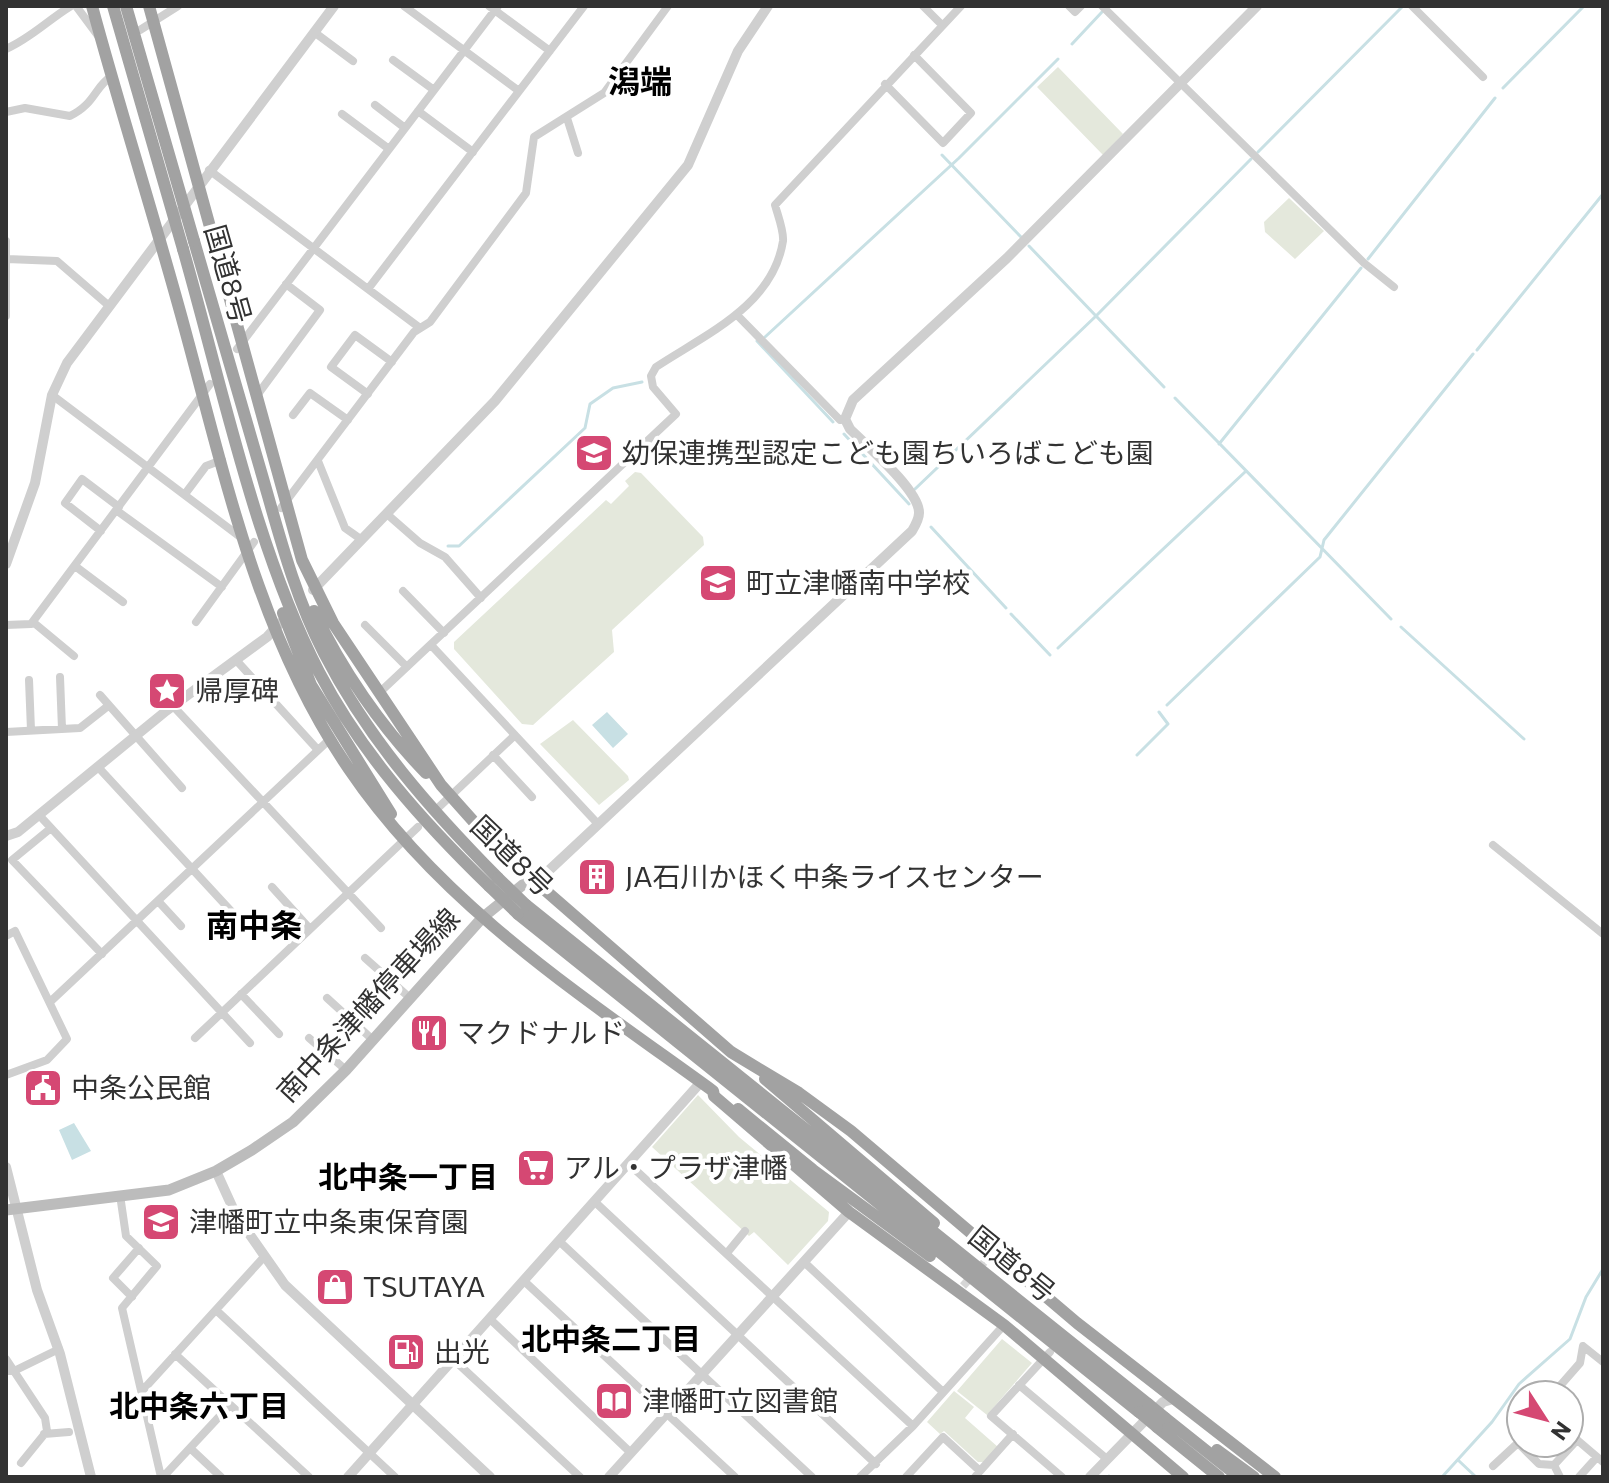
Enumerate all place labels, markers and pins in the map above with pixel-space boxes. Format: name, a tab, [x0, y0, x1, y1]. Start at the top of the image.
school or university icon: 幼保連携型認定こども園ちいろばこども園	[573, 432, 615, 474]
place label: 幼保連携型認定こども園ちいろばこども園	[622, 435, 1154, 469]
school or university icon: 町立津幡南中学校	[697, 562, 739, 604]
place label: 町立津幡南中学校	[746, 565, 970, 599]
place icon: 帰厚碑	[146, 670, 188, 712]
place label: 帰厚碑	[195, 673, 279, 707]
building icon: JA石川かほく中条ライスセンター	[576, 856, 618, 898]
place label: JA石川かほく中条ライスセンター	[625, 859, 1044, 893]
restaurant icon: マクドナルド	[408, 1012, 450, 1054]
place label: マクドナルド	[457, 1015, 625, 1049]
public building icon: 中条公民館	[22, 1067, 64, 1109]
place label: 中条公民館	[71, 1070, 211, 1104]
supermarket icon: アル・プラザ津幡	[515, 1147, 557, 1189]
place label: アル・プラザ津幡	[564, 1150, 788, 1184]
school or university icon: 津幡町立中条東保育園	[140, 1201, 182, 1243]
place label: 津幡町立中条東保育園	[189, 1204, 469, 1238]
shop icon: TSUTAYA	[314, 1266, 356, 1308]
place label: TSUTAYA	[363, 1269, 485, 1303]
fuel station icon: 出光	[385, 1331, 427, 1373]
place label: 出光	[434, 1334, 490, 1368]
library icon: 津幡町立図書館	[593, 1380, 635, 1422]
place label: 津幡町立図書館	[642, 1383, 838, 1417]

